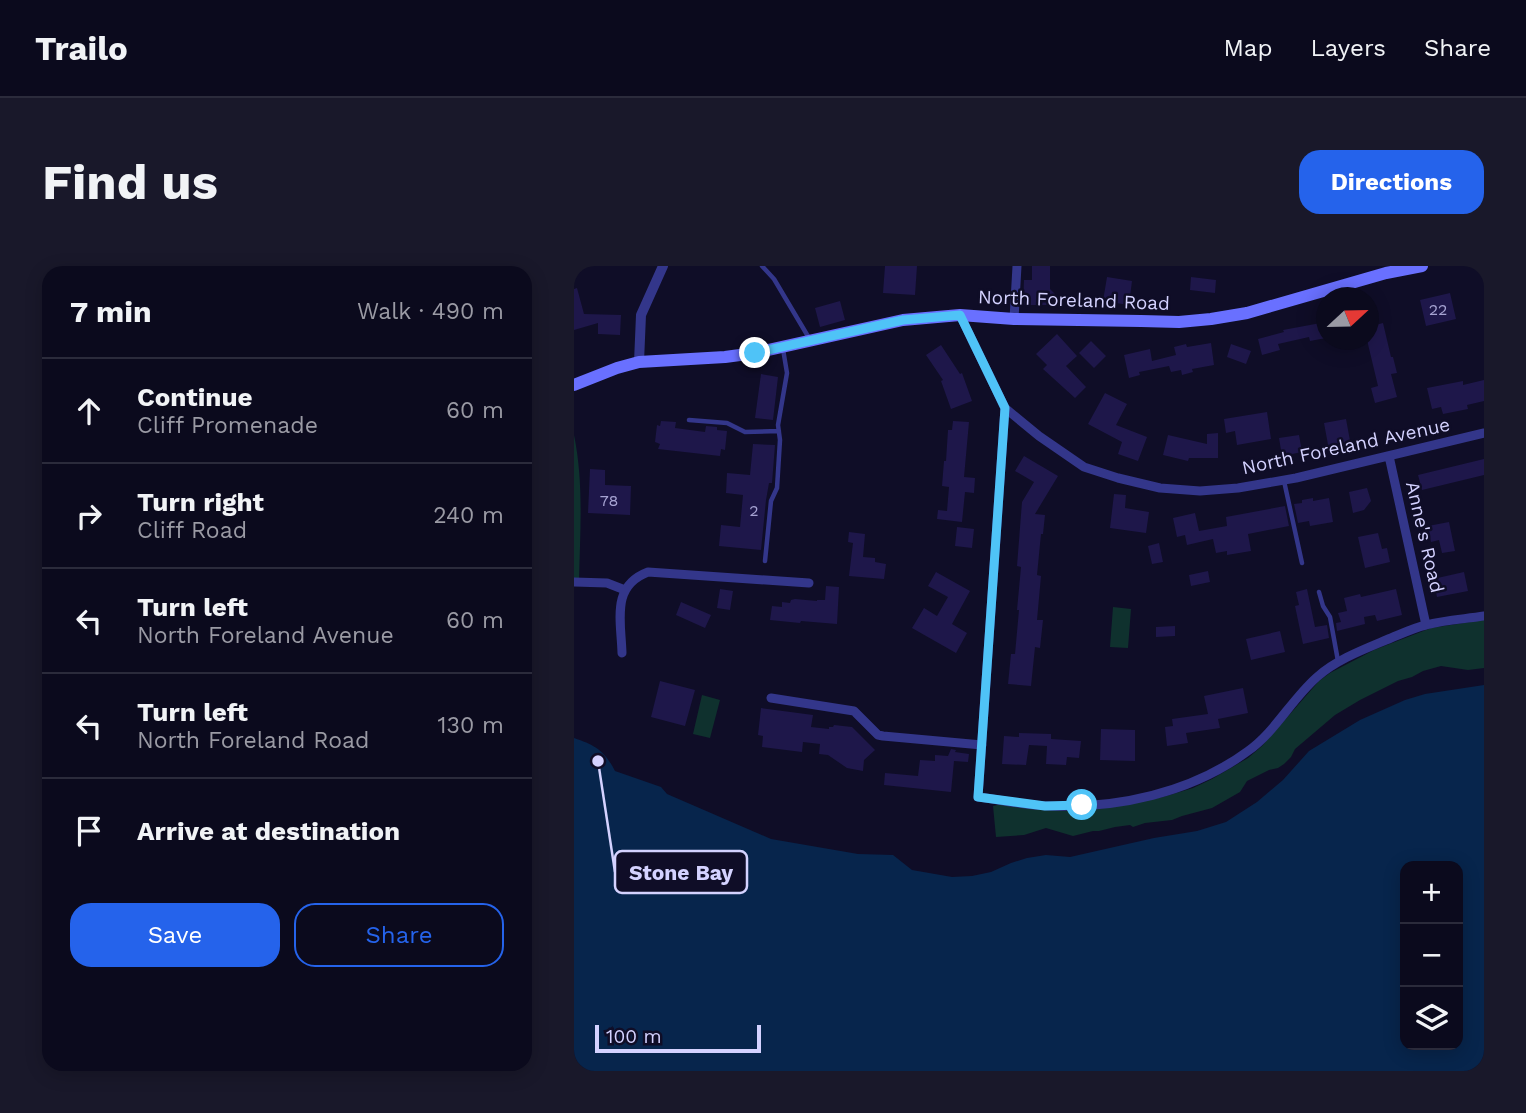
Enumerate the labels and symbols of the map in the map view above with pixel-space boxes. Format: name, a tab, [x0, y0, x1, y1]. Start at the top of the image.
street label: North Foreland Road	[978, 285, 1170, 315]
north arrow	[1316, 287, 1379, 350]
house number: 22	[1429, 300, 1447, 319]
route end	[739, 337, 770, 368]
street label: North Foreland Avenue	[1240, 413, 1452, 479]
street label: Anne's Road	[1401, 479, 1449, 595]
house number: 78	[600, 491, 618, 510]
house number: 2	[749, 501, 759, 520]
route start	[1066, 789, 1097, 820]
callout: Stone Bay	[615, 851, 747, 893]
text: Stone Bay	[629, 860, 733, 885]
scale bar	[595, 1022, 761, 1054]

